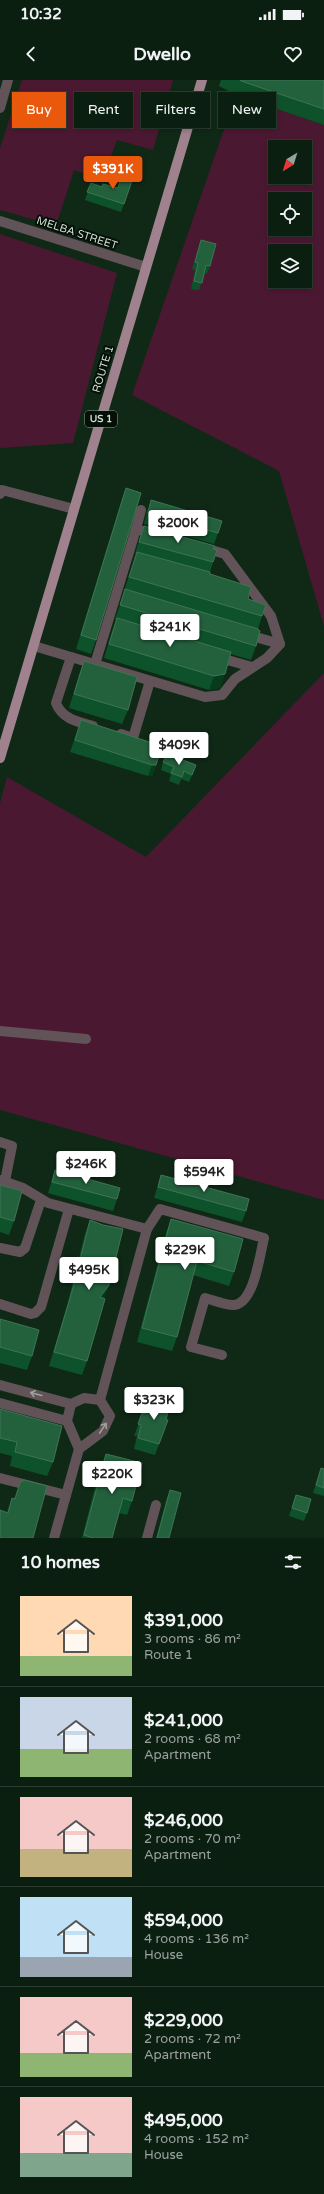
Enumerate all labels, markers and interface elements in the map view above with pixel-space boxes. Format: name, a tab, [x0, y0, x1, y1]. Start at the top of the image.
text: 10:32	[20, 5, 62, 23]
icon: back	[20, 43, 42, 65]
text: Dwello	[133, 43, 191, 65]
icon: heart	[282, 43, 304, 65]
chip: Buy	[12, 92, 66, 128]
chip: Rent	[74, 92, 133, 128]
chip: Filters	[141, 92, 210, 128]
chip: New	[218, 92, 276, 128]
north arrow	[268, 140, 312, 184]
map controls	[268, 140, 312, 288]
pin: $391K	[85, 156, 141, 190]
text: $391K	[92, 161, 134, 177]
button: locate	[268, 192, 312, 236]
street label: MELBA STREET	[35, 214, 119, 252]
button: layers	[268, 244, 312, 288]
street label: ROUTE 1	[90, 344, 116, 394]
road number: US 1	[85, 411, 117, 427]
pin: $200K	[150, 510, 206, 544]
text: $200K	[157, 515, 199, 531]
pin: $241K	[142, 614, 198, 648]
text: $241K	[149, 619, 191, 635]
pin: $409K	[151, 732, 207, 766]
text: $409K	[158, 737, 200, 753]
pin: $246K	[58, 1151, 114, 1185]
text: $246K	[65, 1156, 107, 1172]
pin: $594K	[176, 1159, 232, 1193]
text: $594K	[183, 1164, 225, 1180]
pin: $229K	[157, 1237, 213, 1271]
text: $229K	[164, 1242, 206, 1258]
pin: $495K	[61, 1257, 117, 1291]
text: $495K	[68, 1262, 110, 1278]
pin: $323K	[126, 1387, 182, 1421]
one-way arrow	[29, 1390, 42, 1397]
text: $323K	[133, 1392, 175, 1408]
one-way arrow	[99, 1423, 107, 1434]
pin: $220K	[84, 1461, 140, 1495]
text: $220K	[91, 1466, 133, 1482]
icon: filters	[282, 1551, 304, 1573]
text: 10 homes	[20, 1552, 100, 1573]
text: $391,000	[144, 1610, 223, 1631]
icon: home	[52, 1612, 100, 1660]
text: 3 rooms · 86 m²	[144, 1631, 241, 1647]
text: Route 1	[144, 1647, 193, 1663]
text: $241,000	[144, 1710, 223, 1731]
icon: home	[52, 1713, 100, 1761]
text: 2 rooms · 68 m²	[144, 1731, 241, 1747]
text: Apartment	[144, 1747, 211, 1763]
text: $246,000	[144, 1810, 223, 1831]
icon: home	[52, 1813, 100, 1861]
text: 2 rooms · 70 m²	[144, 1831, 241, 1847]
text: Apartment	[144, 1847, 211, 1863]
text: $594,000	[144, 1910, 223, 1931]
icon: home	[52, 1913, 100, 1961]
text: 4 rooms · 136 m²	[144, 1931, 249, 1947]
text: House	[144, 1947, 183, 1963]
text: $229,000	[144, 2010, 223, 2031]
icon: home	[52, 2013, 100, 2061]
text: 2 rooms · 72 m²	[144, 2031, 241, 2047]
text: Apartment	[144, 2047, 211, 2063]
text: $495,000	[144, 2110, 223, 2131]
icon: home	[52, 2113, 100, 2161]
text: 4 rooms · 152 m²	[144, 2131, 249, 2147]
text: House	[144, 2147, 183, 2163]

